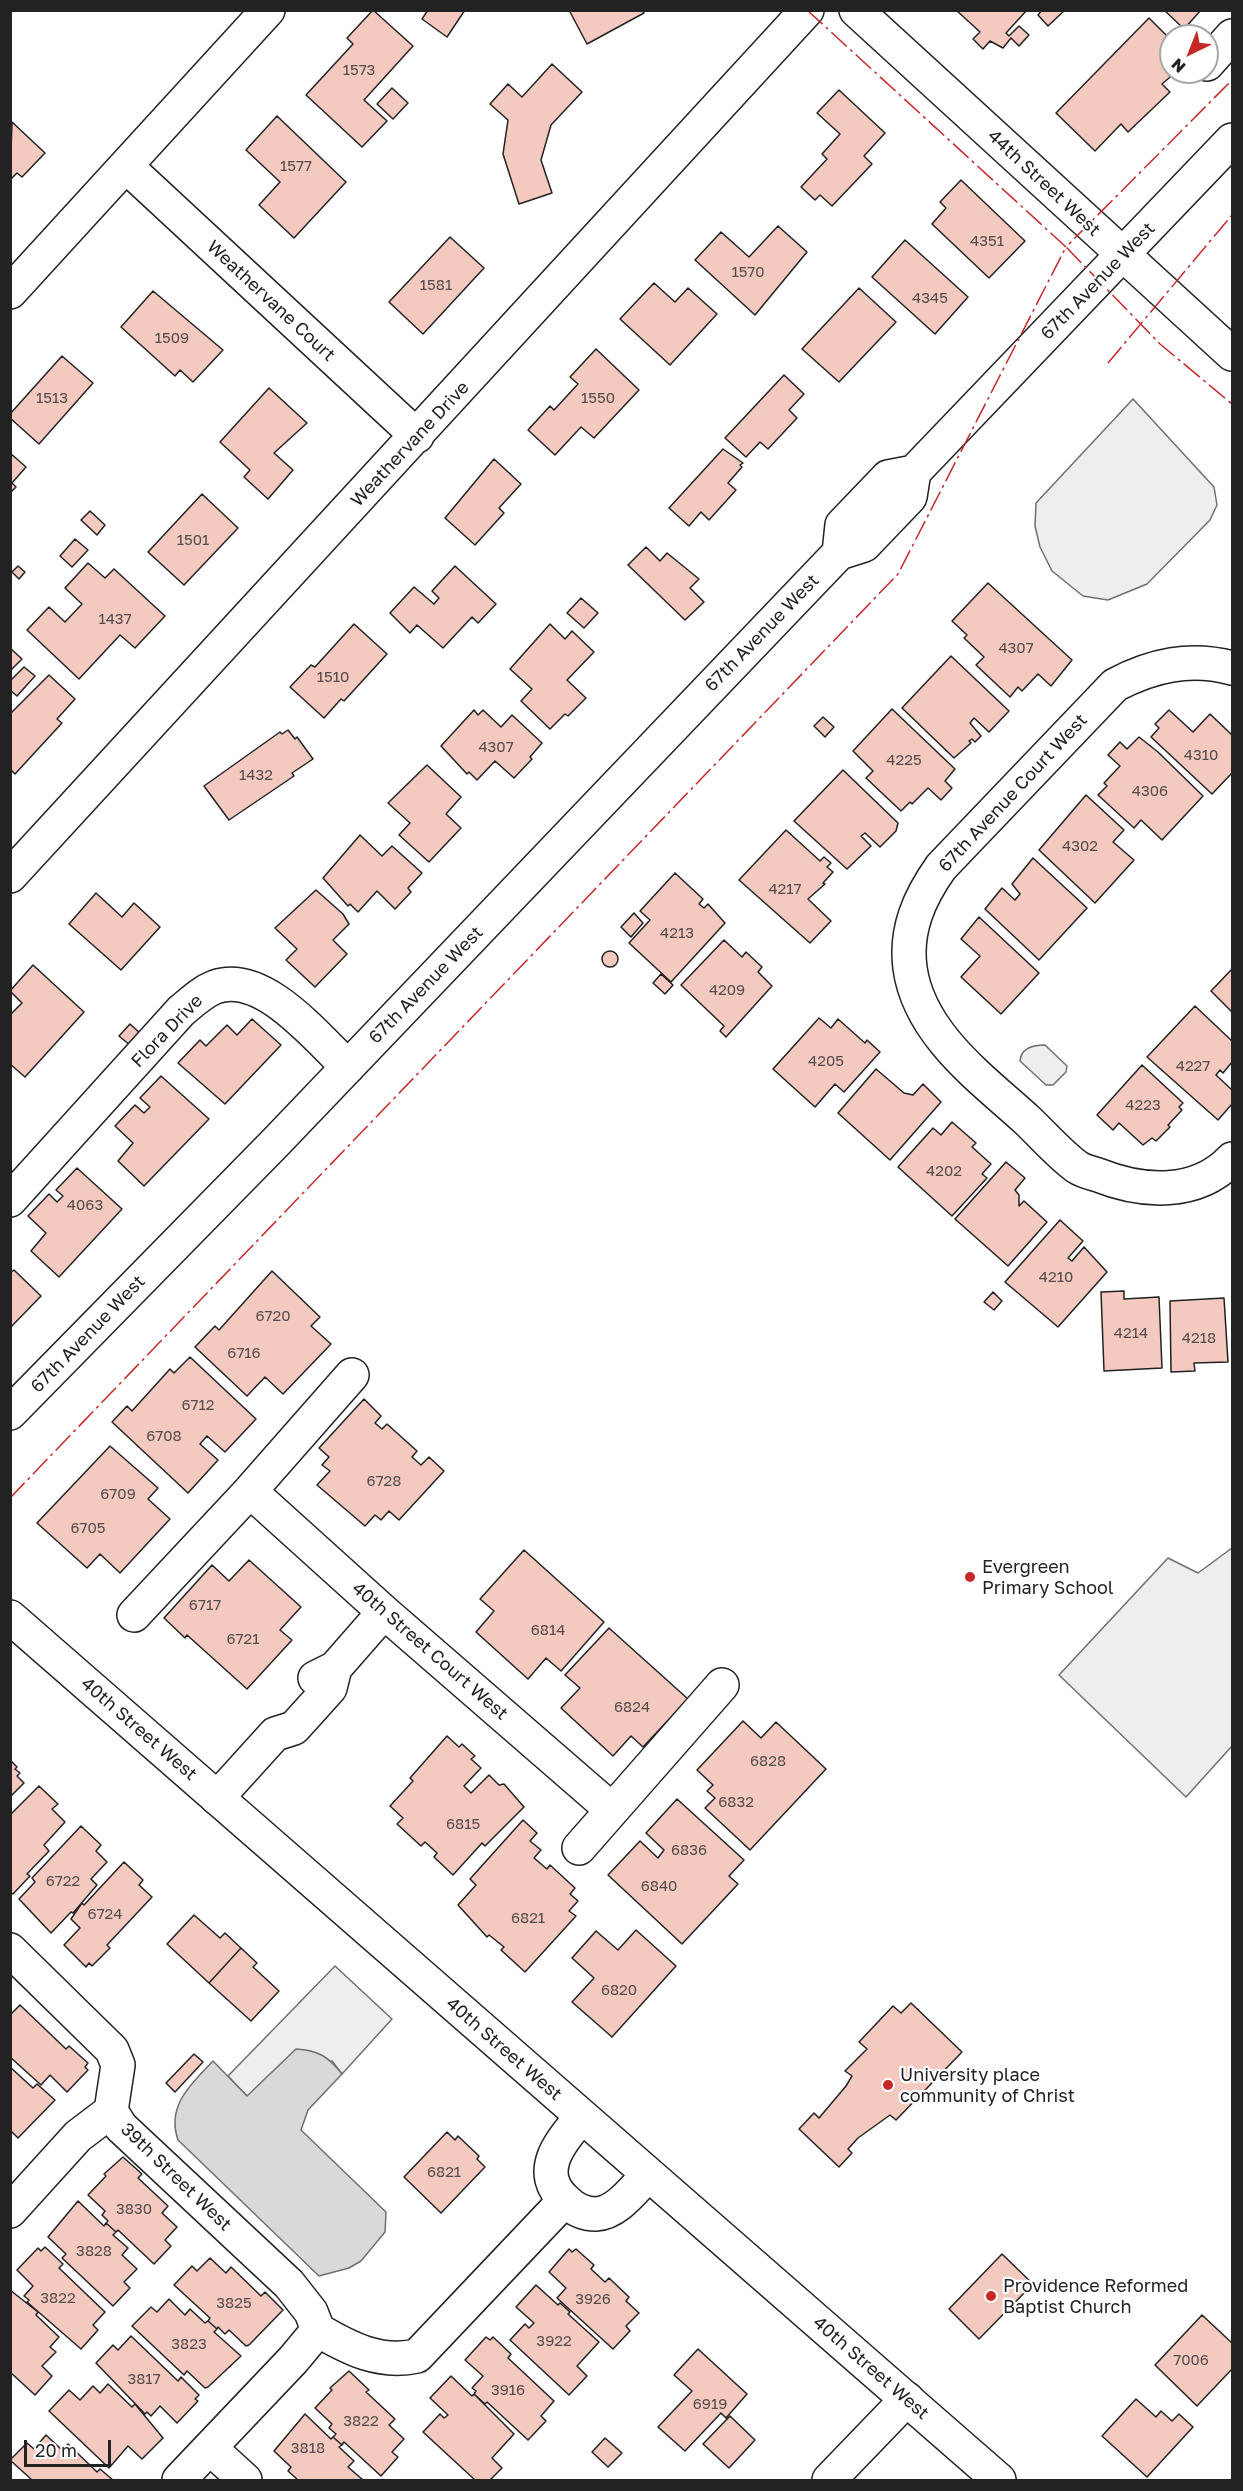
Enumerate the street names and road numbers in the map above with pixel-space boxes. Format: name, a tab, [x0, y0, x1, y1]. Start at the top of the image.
street label: 44th Street West	[983, 125, 1105, 241]
street label: 67th Avenue West	[1036, 218, 1160, 344]
street label: Weathervane Court	[202, 236, 340, 366]
street label: Weathervane Drive	[346, 377, 474, 511]
street label: 67th Avenue West	[700, 570, 824, 696]
street label: 67th Avenue Court West	[934, 710, 1092, 876]
street label: 67th Avenue West	[364, 922, 488, 1048]
street label: Flora Drive	[127, 990, 207, 1072]
street label: 67th Avenue West	[26, 1271, 150, 1397]
street label: 40th Street Court West	[348, 1577, 512, 1725]
street label: 40th Street West	[77, 1673, 201, 1785]
street label: 40th Street West	[442, 1993, 566, 2105]
street label: 39th Street West	[116, 2119, 236, 2235]
street label: 40th Street West	[809, 2312, 933, 2424]

